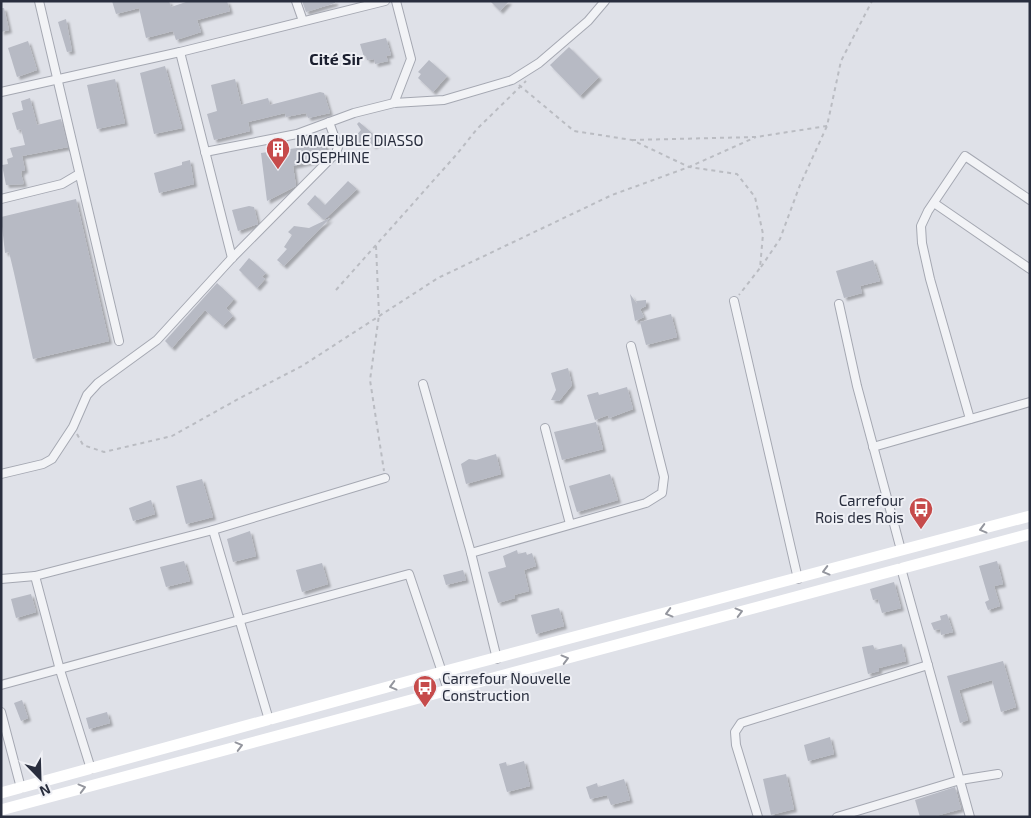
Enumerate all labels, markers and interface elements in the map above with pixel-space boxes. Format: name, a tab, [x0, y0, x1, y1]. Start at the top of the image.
district label: Cité Sir	[309, 49, 363, 68]
place label: IMMEUBLE DIASSO JOSEPHINE	[296, 131, 423, 166]
building icon: IMMEUBLE DIASSO JOSEPHINE	[265, 136, 291, 170]
place label: Carrefour Rois des Rois	[815, 491, 904, 526]
bus stop icon: Carrefour Rois des Rois	[908, 496, 934, 530]
one-way arrow	[979, 523, 987, 533]
one-way arrow	[822, 565, 830, 575]
one-way arrow	[664, 607, 673, 618]
one-way arrow	[734, 607, 743, 618]
one-way arrow	[561, 654, 569, 664]
place label: Carrefour Nouvelle Construction	[442, 669, 571, 704]
bus stop icon: Carrefour Nouvelle Construction	[412, 674, 438, 708]
one-way arrow	[390, 680, 398, 690]
one-way arrow	[235, 741, 244, 752]
north arrow	[15, 753, 65, 803]
text: N	[37, 781, 53, 800]
one-way arrow	[78, 783, 87, 794]

